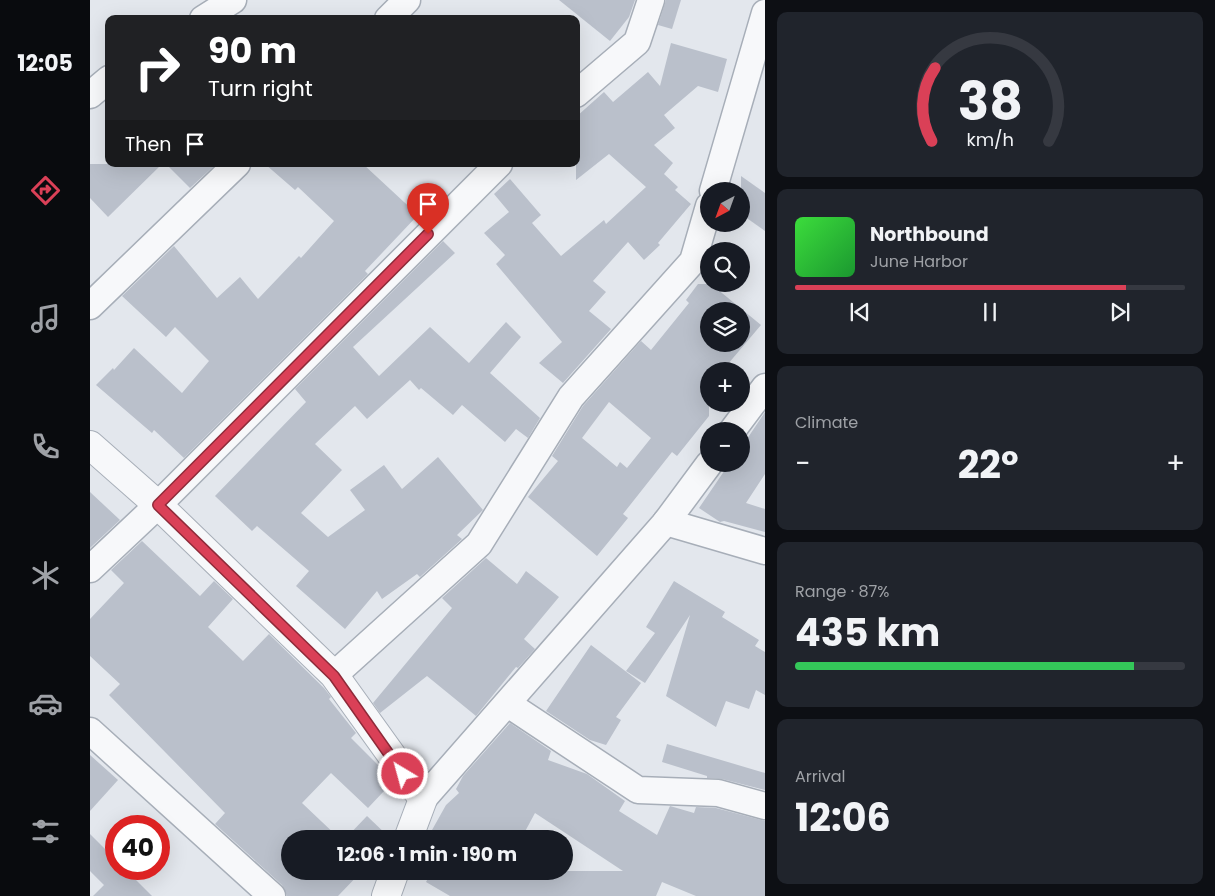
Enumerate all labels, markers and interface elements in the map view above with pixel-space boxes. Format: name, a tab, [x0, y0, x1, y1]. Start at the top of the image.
text: 90 m	[208, 26, 297, 75]
icon: right	[125, 35, 190, 100]
text: 12:05	[17, 48, 73, 79]
text: 38	[957, 65, 1023, 138]
text: Turn right	[208, 73, 313, 104]
text: km/h	[966, 127, 1014, 152]
icon: arrive	[181, 130, 209, 158]
text: Then	[125, 131, 171, 158]
icon: directions	[28, 173, 63, 208]
north arrow	[700, 182, 750, 232]
map controls	[700, 182, 750, 472]
pin	[407, 183, 449, 234]
icon: arrive	[414, 190, 442, 218]
text: Northbound	[870, 221, 989, 248]
button: search	[700, 242, 750, 292]
text: June Harbor	[870, 250, 968, 273]
icon: previous	[846, 298, 874, 326]
icon: pause	[976, 298, 1004, 326]
icon: next	[1106, 298, 1134, 326]
icon: music	[28, 301, 63, 336]
button: layers	[700, 302, 750, 352]
button: +	[700, 362, 750, 412]
text: Climate	[795, 411, 858, 434]
button: −	[700, 422, 750, 472]
icon: phone	[28, 429, 63, 464]
text: 22°	[958, 438, 1019, 491]
text: −	[795, 444, 810, 483]
text: +	[1166, 444, 1185, 483]
icon: climate	[28, 558, 63, 593]
text: Range · 87%	[795, 580, 889, 603]
text: 435 km	[795, 606, 940, 659]
icon: car	[28, 686, 63, 721]
position arrow	[376, 747, 428, 799]
text: Arrival	[795, 765, 845, 788]
text: 12:06	[795, 791, 891, 844]
icon: filters	[28, 814, 63, 849]
speed limit sign: 40	[105, 815, 170, 880]
text: 12:06 · 1 min · 190 m	[337, 841, 517, 868]

